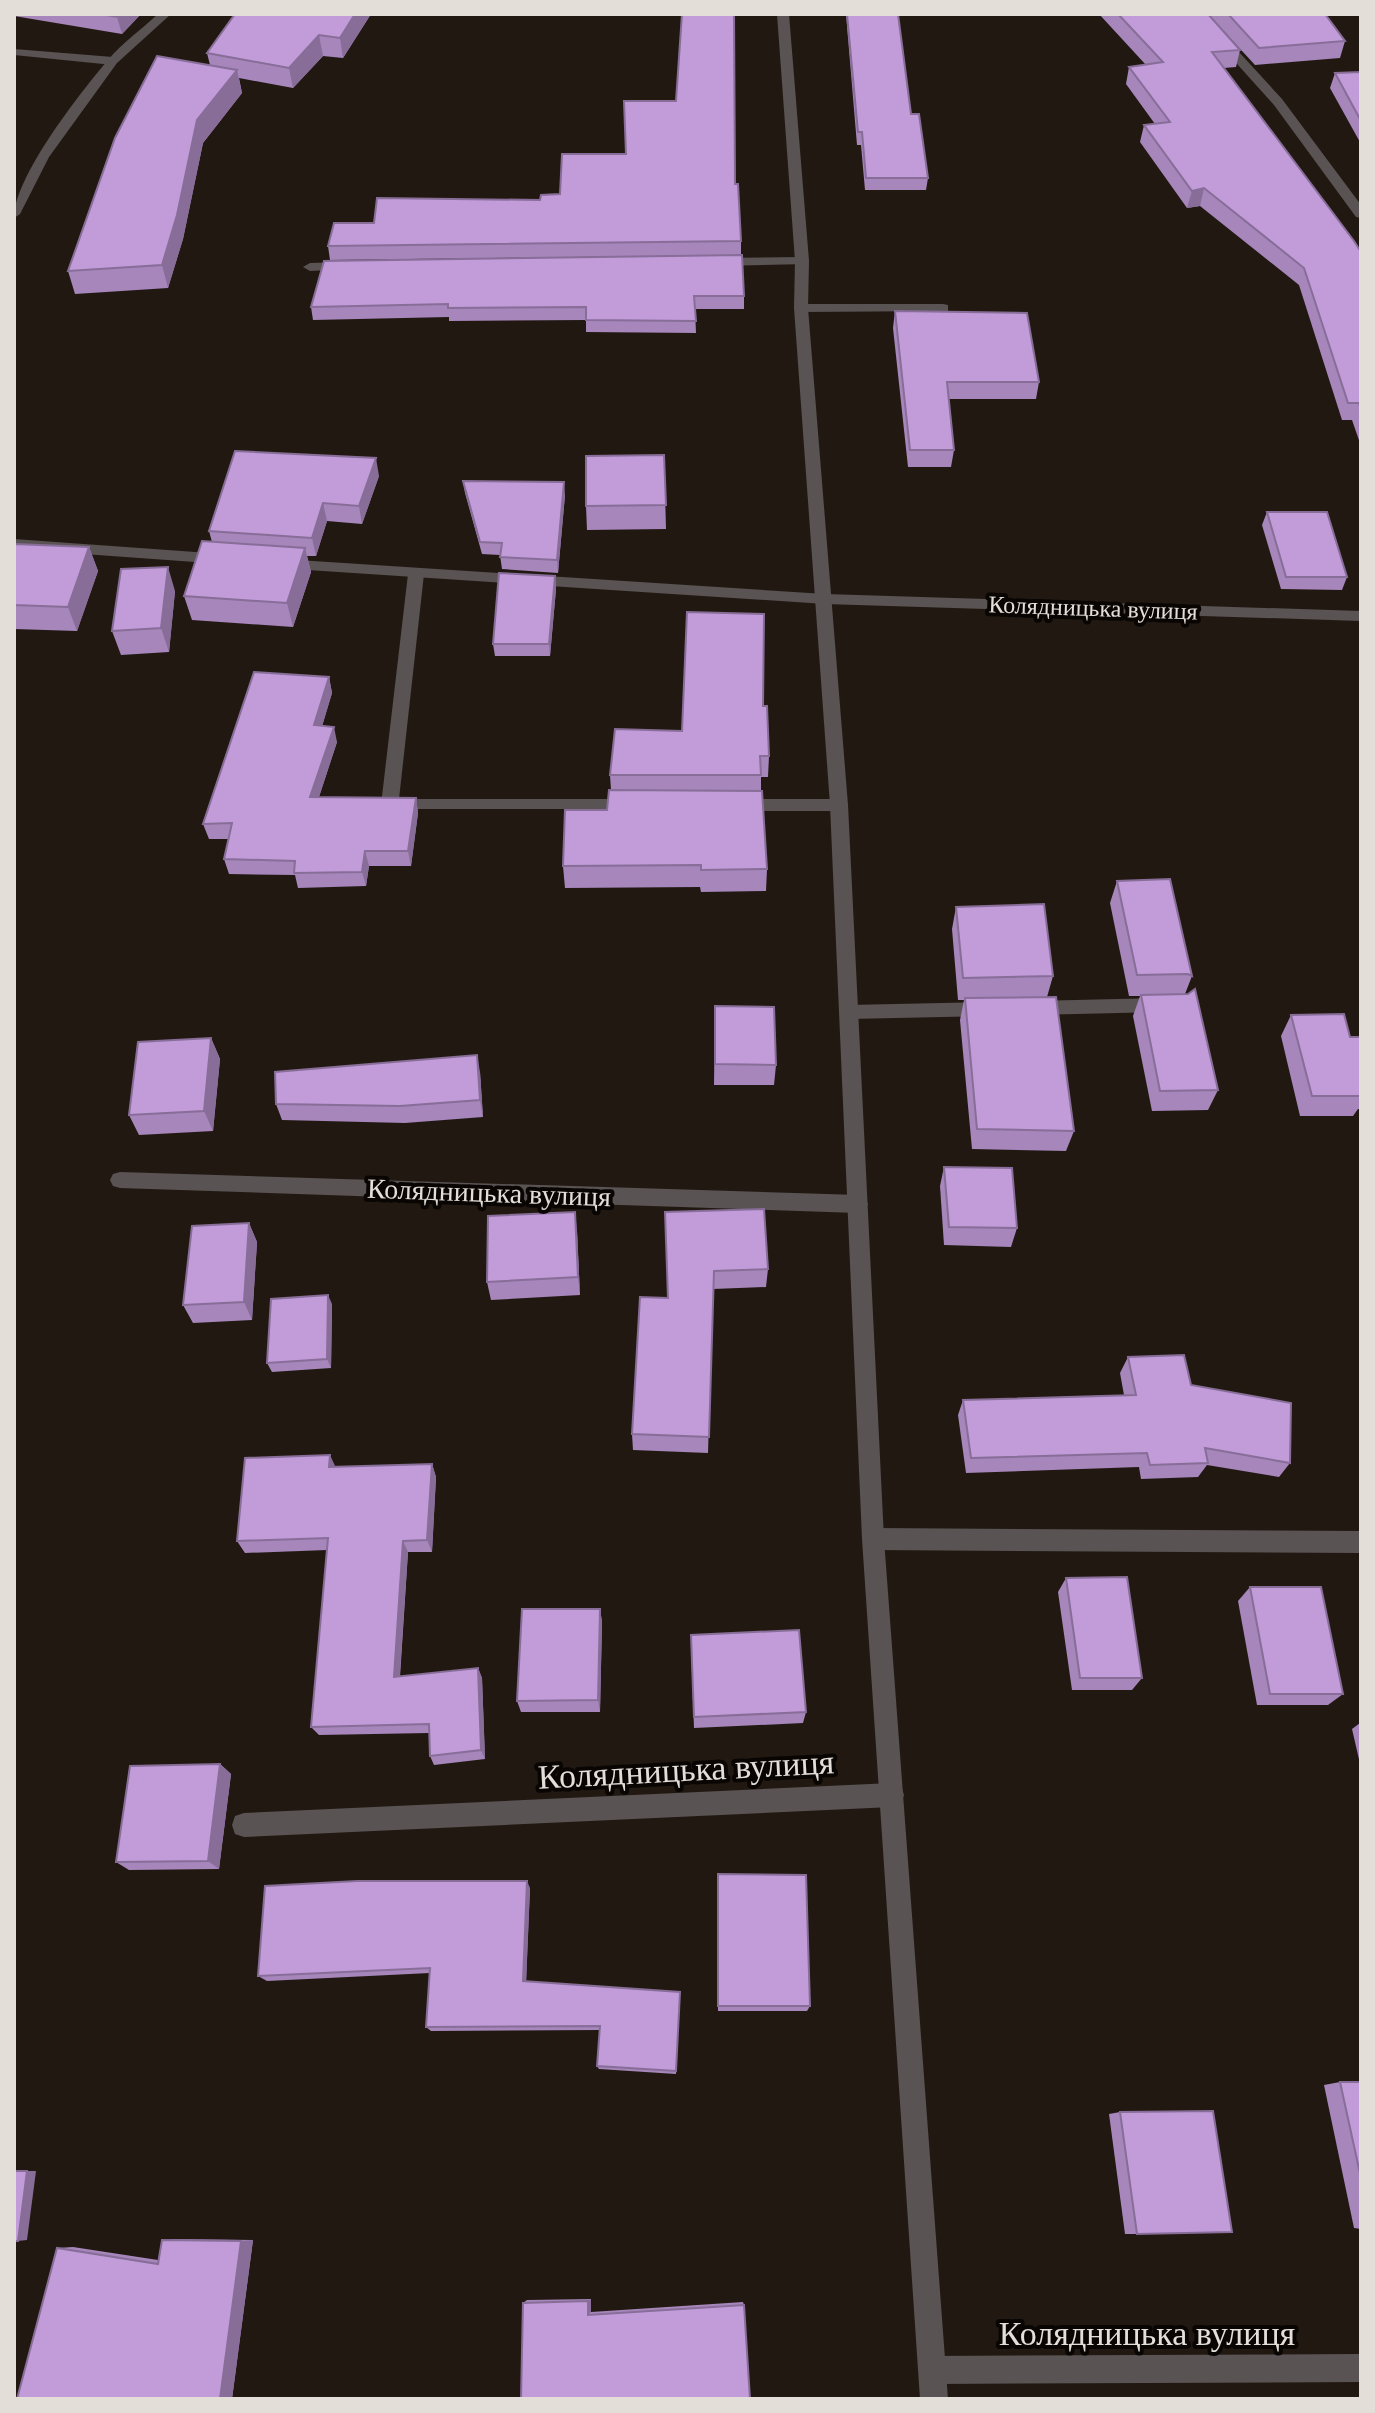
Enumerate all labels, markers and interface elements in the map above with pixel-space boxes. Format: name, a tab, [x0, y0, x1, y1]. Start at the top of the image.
street label: Колядницька вулиця	[988, 591, 1198, 625]
street label: Колядницька вулиця	[366, 1173, 612, 1212]
street label: Колядницька вулиця	[537, 1743, 835, 1796]
street label: Колядницька вулиця	[999, 2315, 1296, 2352]

